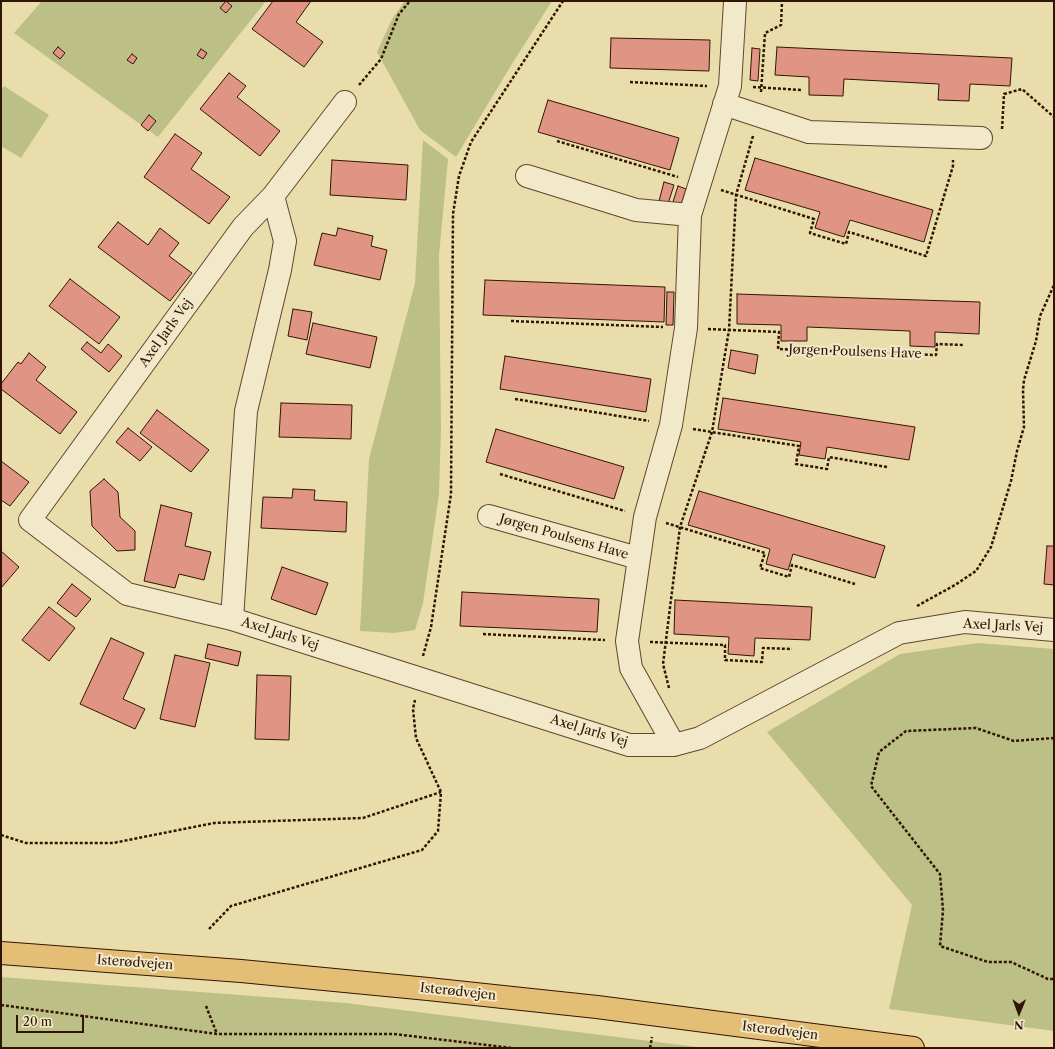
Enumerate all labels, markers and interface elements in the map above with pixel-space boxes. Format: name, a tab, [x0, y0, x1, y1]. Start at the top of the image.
street label: Axel Jarls Vej	[136, 296, 196, 370]
street label: Jørgen Poulsens Have	[788, 342, 922, 362]
street label: Jørgen Poulsens Have	[498, 511, 630, 563]
street label: Axel Jarls Vej	[239, 614, 321, 654]
street label: Axel Jarls Vej	[962, 616, 1044, 636]
street label: Axel Jarls Vej	[548, 712, 630, 750]
street label: Isterødvejen	[96, 953, 174, 973]
street label: Isterødvejen	[419, 980, 497, 1004]
north arrow	[999, 993, 1039, 1033]
scale bar	[18, 1007, 86, 1033]
text: 20 m	[23, 1014, 52, 1029]
text: N	[1014, 1018, 1024, 1032]
street label: Isterødvejen	[741, 1019, 819, 1043]

